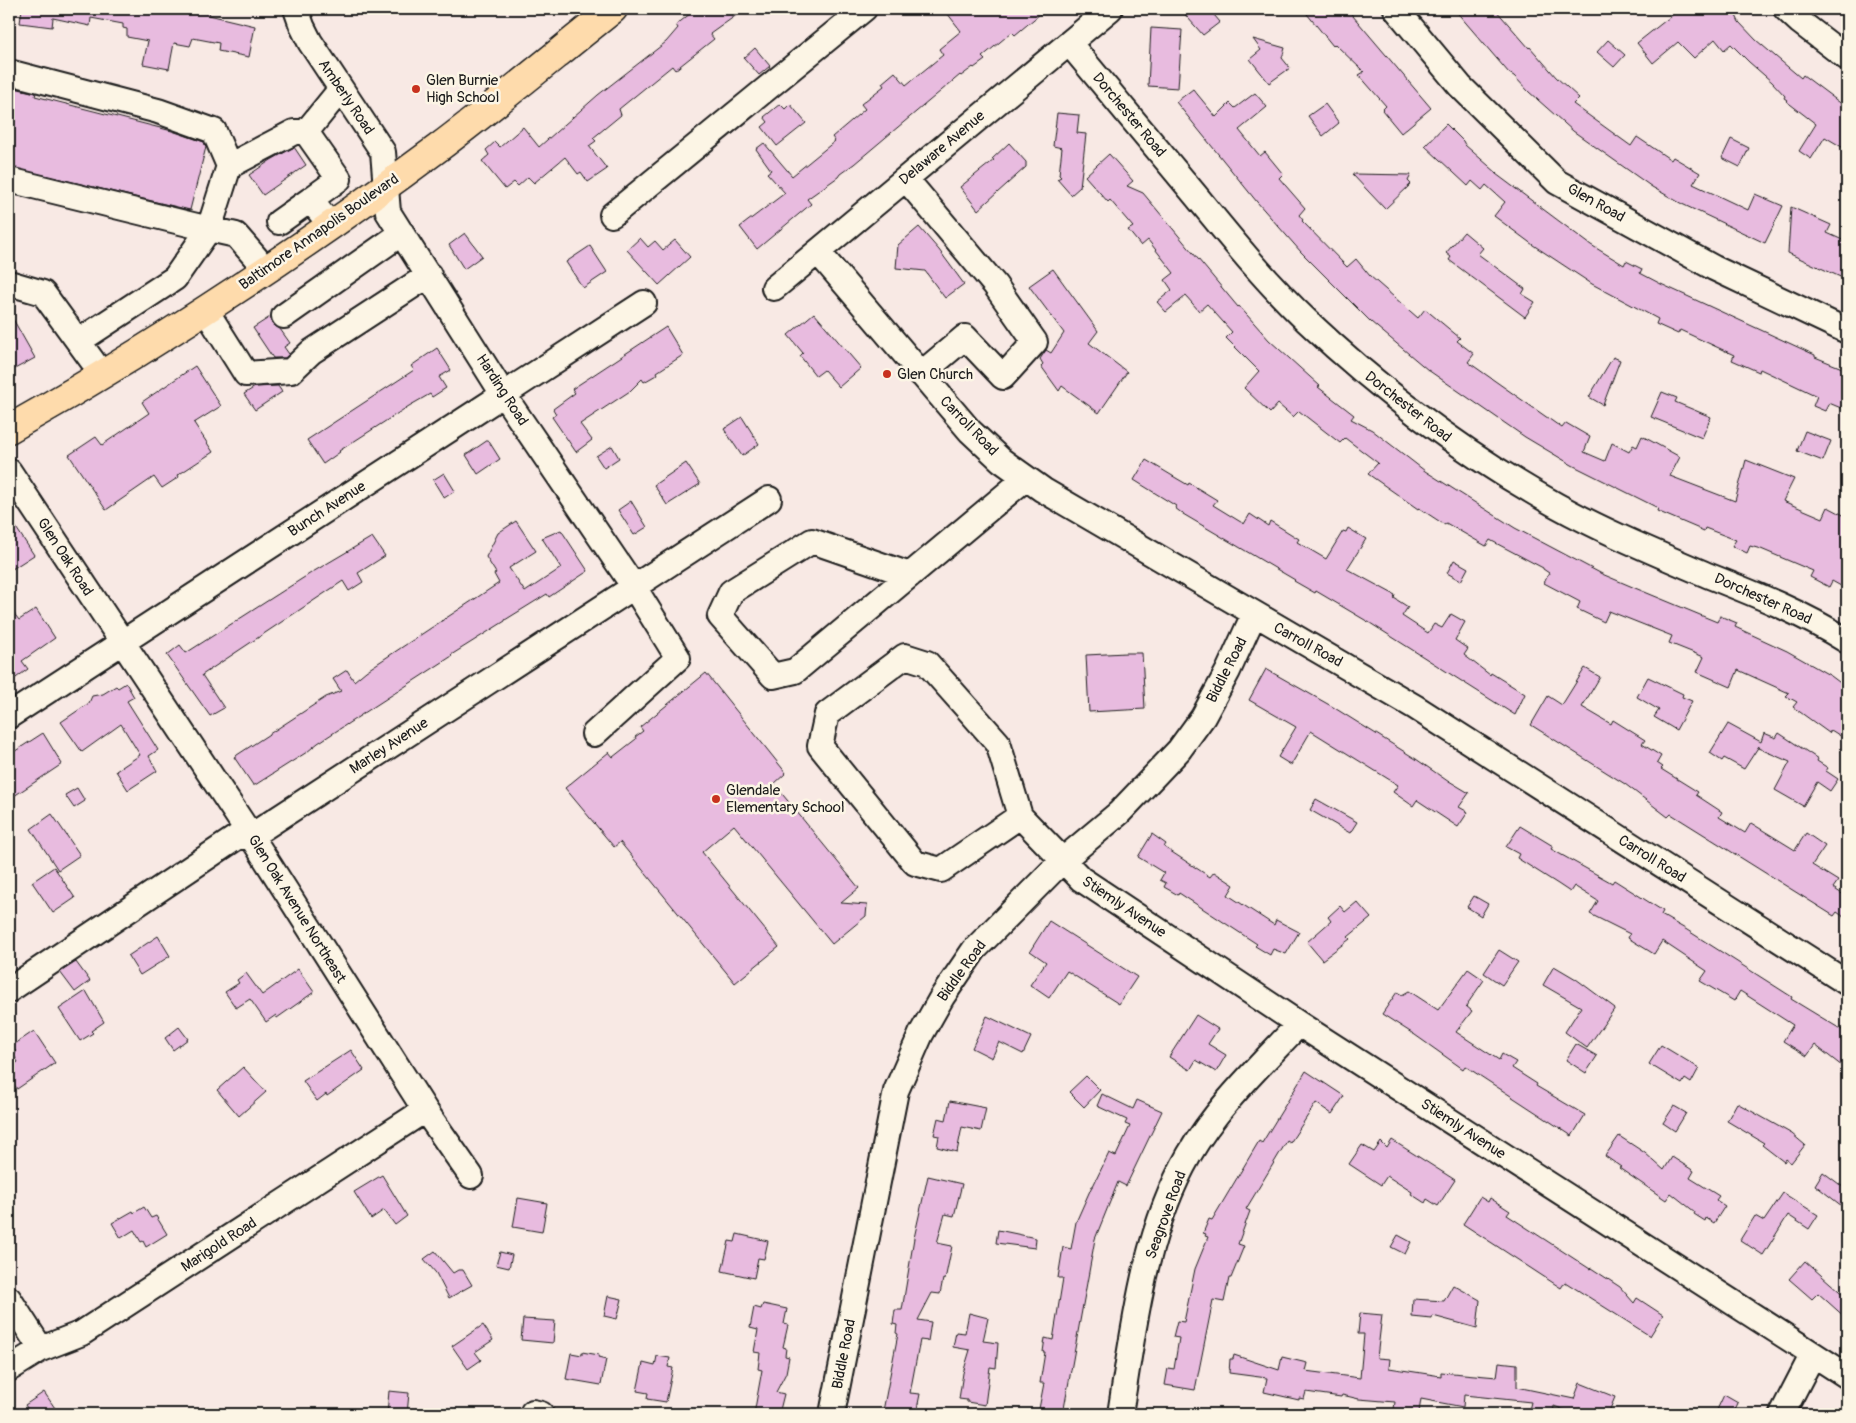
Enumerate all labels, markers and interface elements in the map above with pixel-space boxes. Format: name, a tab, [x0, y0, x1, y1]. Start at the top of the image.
street label: Amberly Road	[314, 56, 378, 138]
street label: Dorchester Road	[1088, 69, 1170, 161]
place label: Glen Burnie High School	[426, 71, 499, 107]
marker: Glen Burnie High School	[410, 83, 422, 95]
street label: Delaware Avenue	[895, 106, 989, 189]
street label: Baltimore Annapolis Boulevard	[235, 170, 403, 294]
street label: Glen Road	[1564, 179, 1628, 227]
street label: Harding Road	[472, 351, 532, 429]
place label: Glen Church	[897, 365, 973, 384]
street label: Dorchester Road	[1361, 367, 1455, 447]
marker: Glen Church	[881, 368, 893, 380]
street label: Carroll Road	[936, 392, 1002, 460]
street label: Bunch Avenue	[285, 477, 370, 541]
street label: Glen Oak Road	[33, 514, 97, 600]
street label: Dorchester Road	[1711, 569, 1815, 629]
street label: Carroll Road	[1270, 618, 1346, 672]
street label: Biddle Road	[1202, 634, 1252, 706]
street label: Marley Avenue	[346, 713, 432, 778]
place label: Glendale Elementary School	[726, 781, 845, 817]
marker: Glendale Elementary School	[710, 793, 722, 805]
street label: Glen Oak Avenue Northeast	[244, 831, 351, 987]
street label: Carroll Road	[1615, 831, 1689, 887]
street label: Stiemly Avenue	[1078, 872, 1170, 942]
street label: Biddle Road	[933, 937, 991, 1005]
street label: Stiemly Avenue	[1417, 1095, 1510, 1164]
street label: Seagrove Road	[1141, 1168, 1191, 1262]
street label: Marigold Road	[177, 1213, 261, 1277]
street label: Biddle Road	[828, 1317, 860, 1391]

